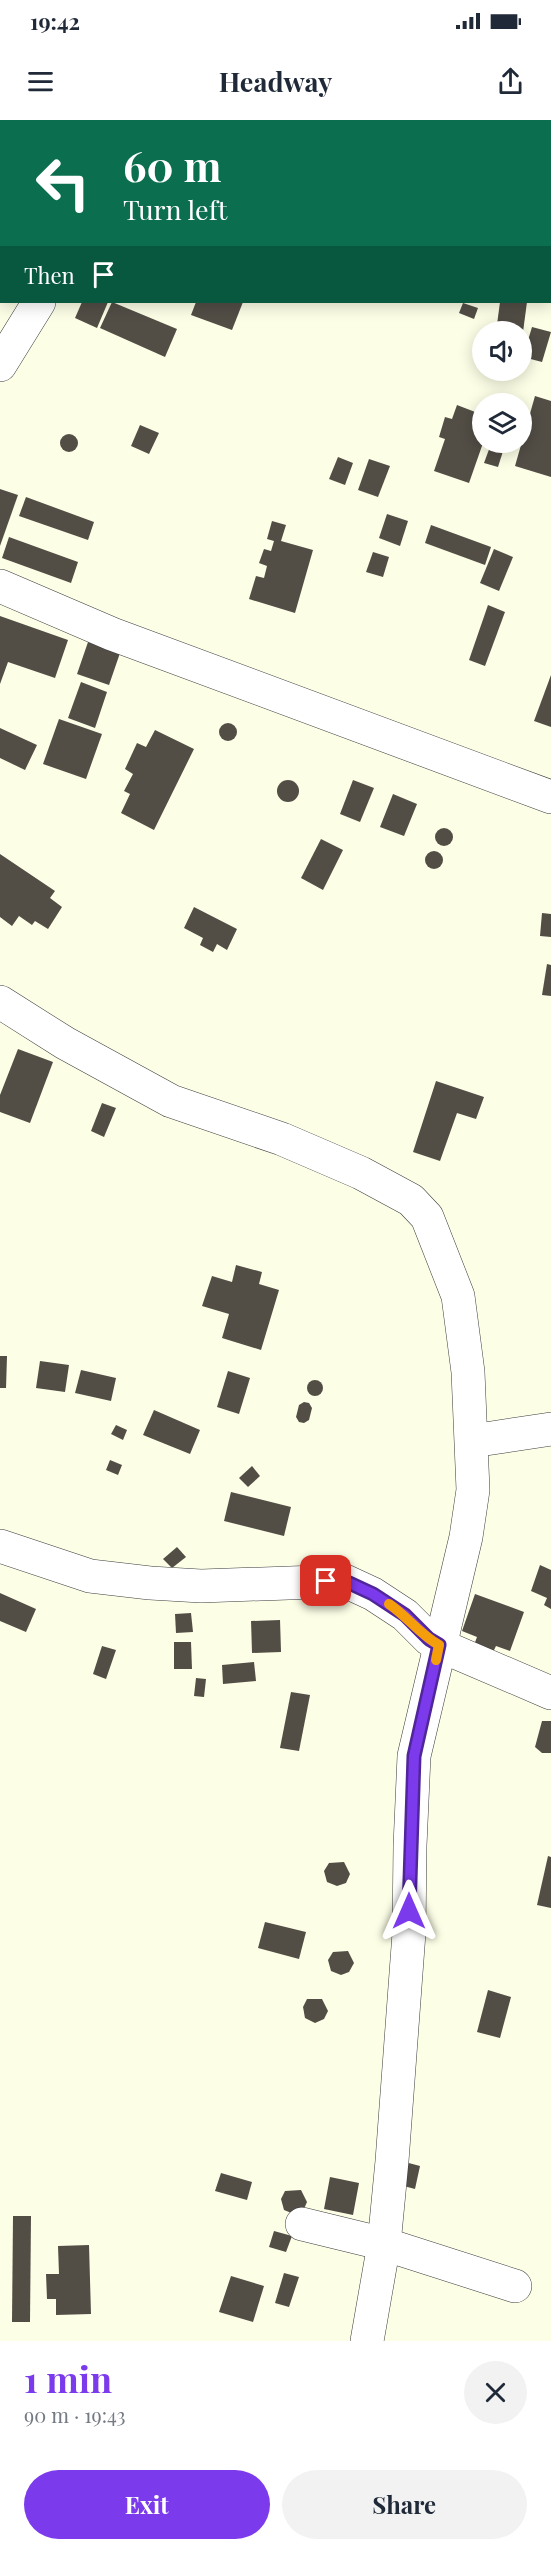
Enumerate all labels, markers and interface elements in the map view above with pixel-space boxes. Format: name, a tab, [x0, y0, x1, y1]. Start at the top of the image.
text: 19:42	[30, 6, 80, 36]
text: Headway	[219, 63, 332, 99]
icon: menu	[24, 65, 57, 98]
icon: share	[494, 65, 527, 98]
text: 60 m	[123, 137, 221, 193]
icon: left	[24, 144, 102, 222]
text: Turn left	[123, 191, 227, 227]
icon: arrive	[87, 258, 120, 291]
text: Then	[24, 260, 75, 290]
map controls	[472, 321, 532, 453]
button: sound	[472, 321, 532, 381]
button: layers	[472, 393, 532, 453]
pin	[300, 1555, 351, 1606]
icon: arrive	[309, 1564, 342, 1597]
position arrow	[377, 1879, 441, 1943]
text: 1 min	[24, 2354, 112, 2402]
button: close	[464, 2361, 527, 2424]
text: 90 m · 19:43	[24, 2401, 126, 2428]
button: Exit	[24, 2470, 270, 2539]
button: Share	[282, 2470, 527, 2539]

